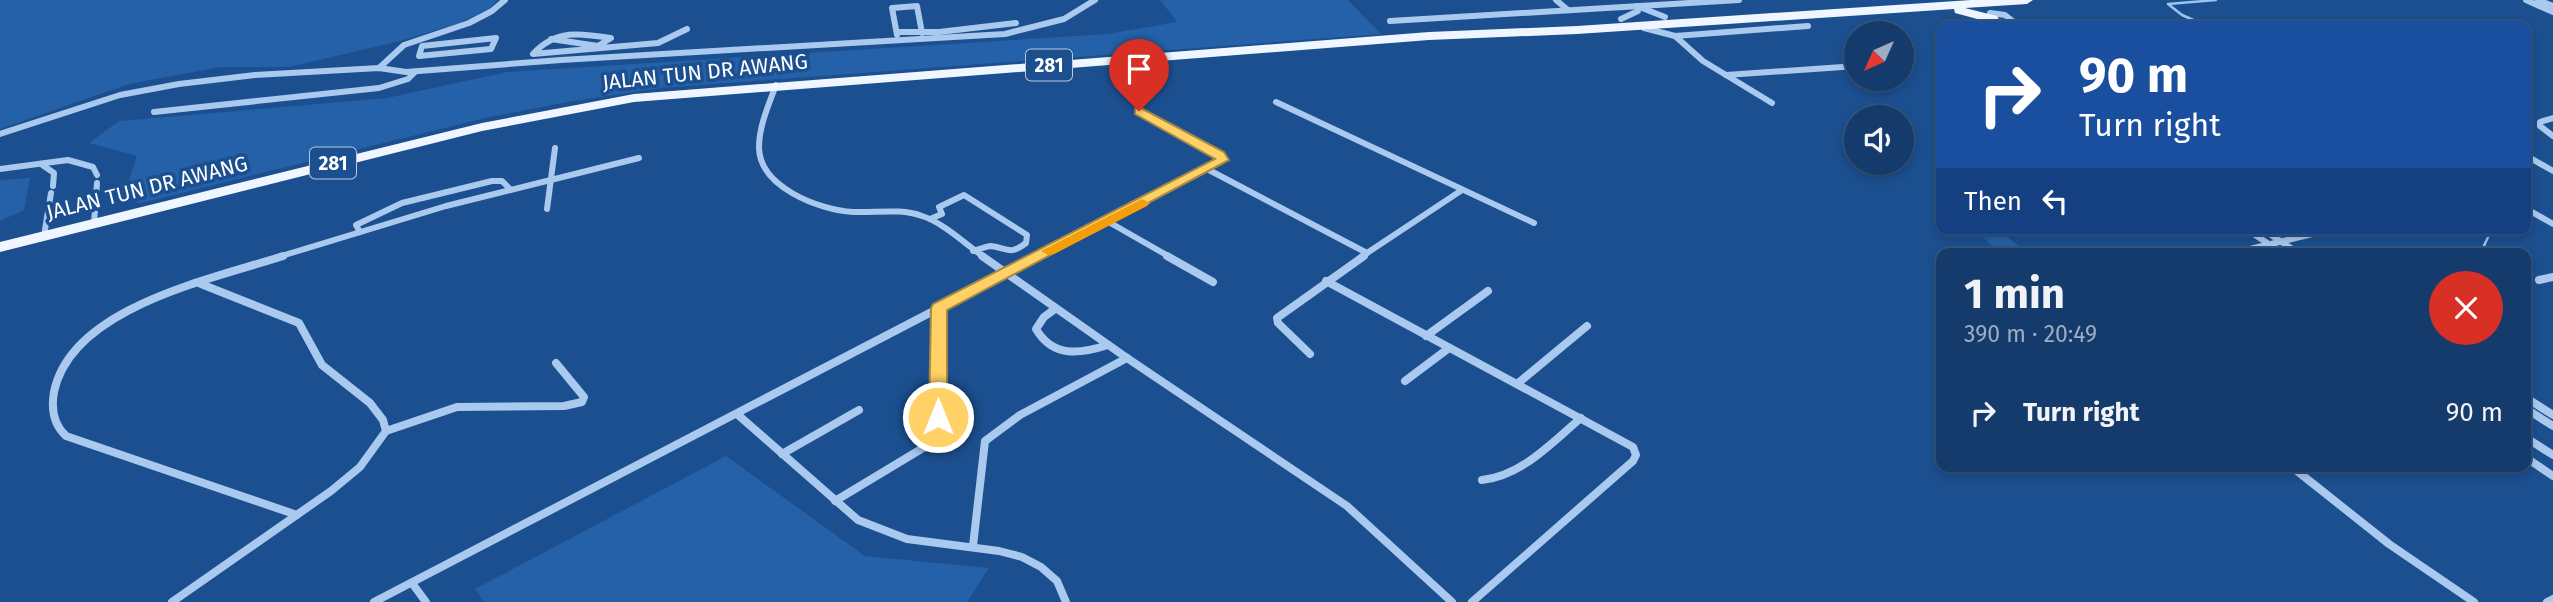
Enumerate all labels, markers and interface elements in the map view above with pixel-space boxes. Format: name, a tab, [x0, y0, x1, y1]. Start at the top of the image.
north arrow	[1844, 21, 1914, 91]
map controls	[1844, 21, 1914, 175]
pin	[1109, 39, 1169, 111]
text: 90 m	[2079, 46, 2188, 105]
street label: JALAN TUN DR AWANG	[601, 48, 809, 96]
icon: right	[1964, 49, 2055, 140]
road number: 281	[1026, 50, 1072, 80]
icon: arrive	[1120, 50, 1158, 88]
button: sound	[1844, 105, 1914, 175]
text: Turn right	[2079, 106, 2221, 144]
road number: 281	[310, 148, 356, 178]
street label: JALAN TUN DR AWANG	[44, 150, 250, 226]
icon: left	[2036, 182, 2074, 220]
text: Then	[1964, 186, 2022, 217]
text: 1 min	[1964, 269, 2065, 319]
button: close	[2429, 271, 2503, 345]
text: 390 m · 20:49	[1964, 320, 2097, 348]
position arrow	[901, 380, 975, 454]
icon: right	[1964, 394, 2002, 432]
text: Turn right	[2023, 397, 2140, 428]
text: 90 m	[2446, 397, 2503, 428]

